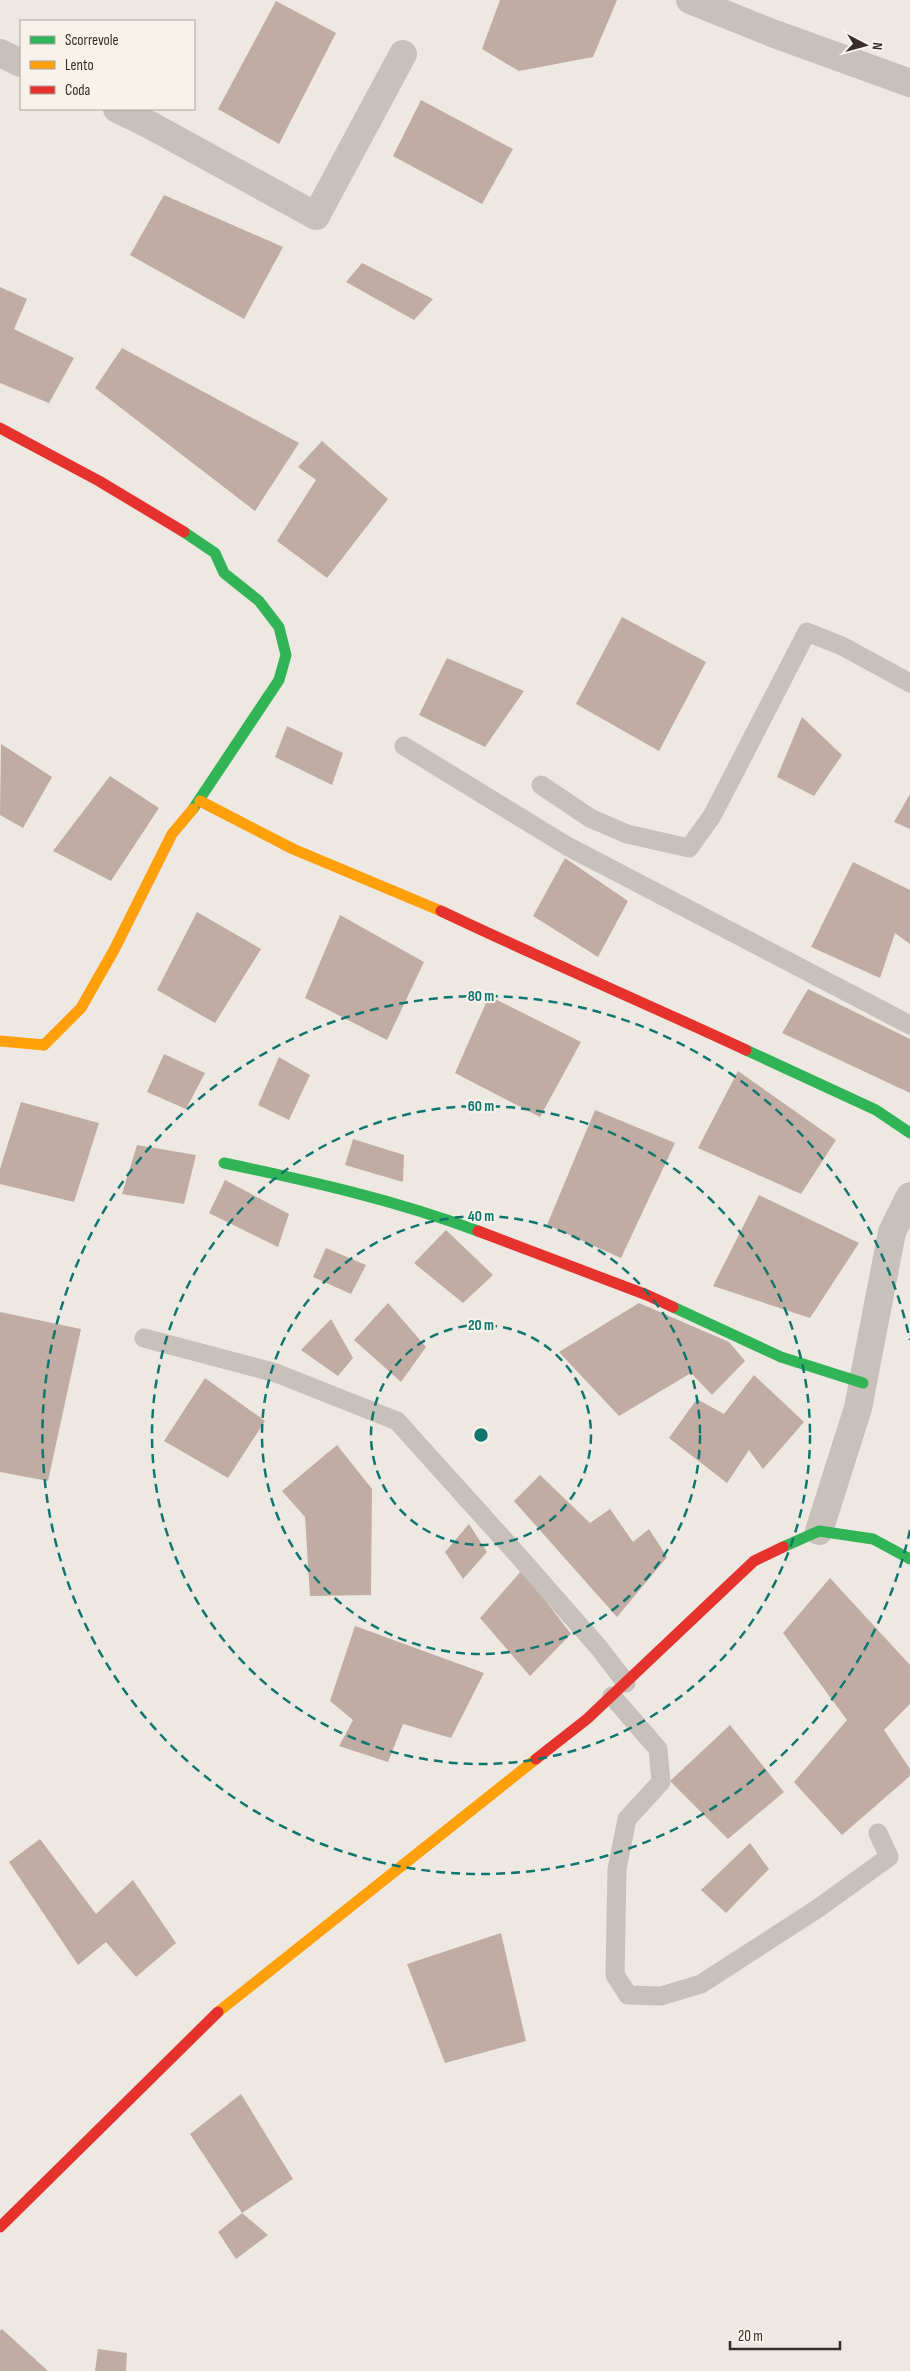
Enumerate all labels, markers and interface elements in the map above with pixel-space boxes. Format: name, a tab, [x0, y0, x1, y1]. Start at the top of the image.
legend	[20, 20, 195, 110]
north arrow	[840, 20, 890, 70]
text: Scorrevole	[65, 31, 119, 50]
text: N	[869, 42, 886, 51]
text: Lento	[65, 56, 94, 75]
text: Coda	[65, 81, 91, 100]
text: 80 m	[468, 987, 494, 1006]
text: 60 m	[468, 1097, 494, 1116]
text: 40 m	[468, 1207, 494, 1226]
text: 20 m	[468, 1316, 494, 1335]
centre of rings	[472, 1426, 490, 1444]
scale bar	[730, 2318, 840, 2350]
text: 20 m	[738, 2327, 763, 2346]

